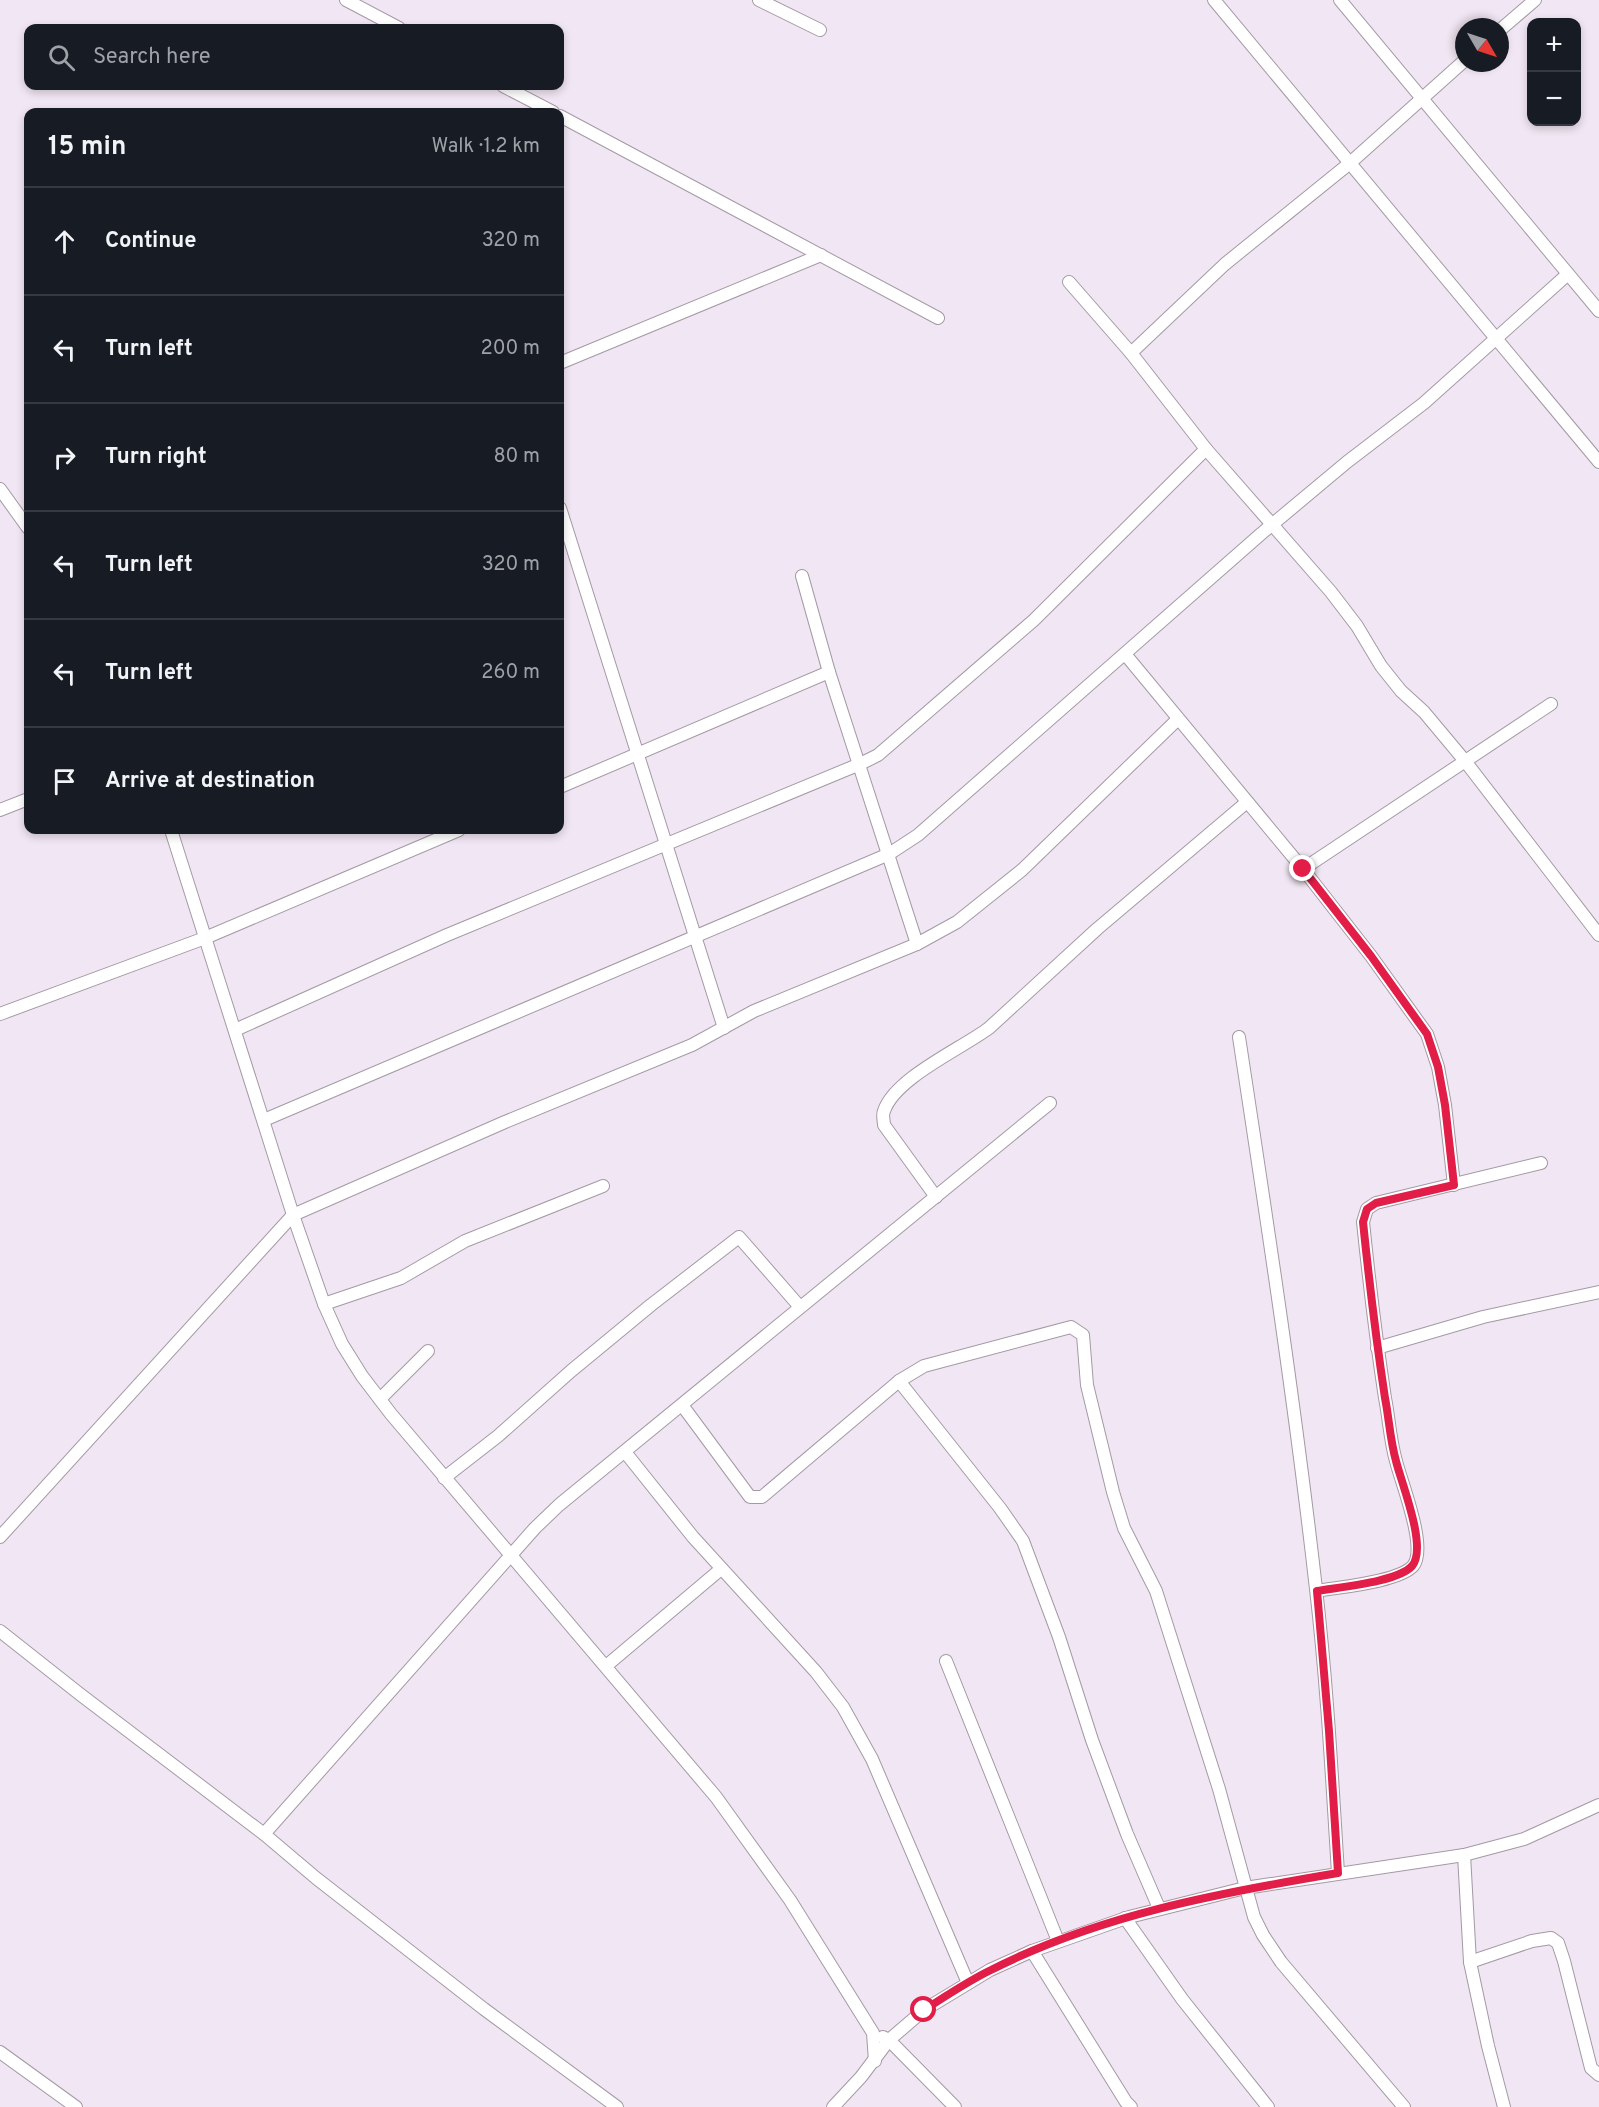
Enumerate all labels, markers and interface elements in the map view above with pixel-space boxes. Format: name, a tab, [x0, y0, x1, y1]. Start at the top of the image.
north arrow	[1455, 18, 1509, 72]
map controls	[1527, 18, 1581, 126]
button: +	[1527, 18, 1581, 72]
search box	[24, 24, 564, 90]
icon: search	[45, 41, 78, 74]
text: Search here	[93, 44, 211, 71]
button: −	[1527, 72, 1581, 126]
text: 15 min	[48, 131, 126, 164]
text: Walk · 1.2 km	[431, 134, 540, 160]
icon: ahead	[48, 225, 81, 258]
text: Continue	[105, 228, 196, 255]
text: 320 m	[482, 228, 540, 254]
icon: left	[48, 333, 81, 366]
text: Turn left	[105, 336, 193, 363]
text: 200 m	[481, 336, 540, 362]
icon: right	[48, 441, 81, 474]
text: Turn right	[105, 444, 207, 471]
text: 80 m	[494, 444, 540, 470]
icon: left	[48, 549, 81, 582]
text: Turn left	[105, 552, 193, 579]
text: 320 m	[482, 552, 540, 578]
icon: left	[48, 657, 81, 690]
text: Turn left	[105, 660, 193, 687]
text: 260 m	[481, 660, 540, 686]
icon: arrive	[48, 765, 81, 798]
text: Arrive at destination	[105, 768, 315, 795]
route end	[1289, 855, 1315, 881]
route start	[910, 1996, 936, 2022]

